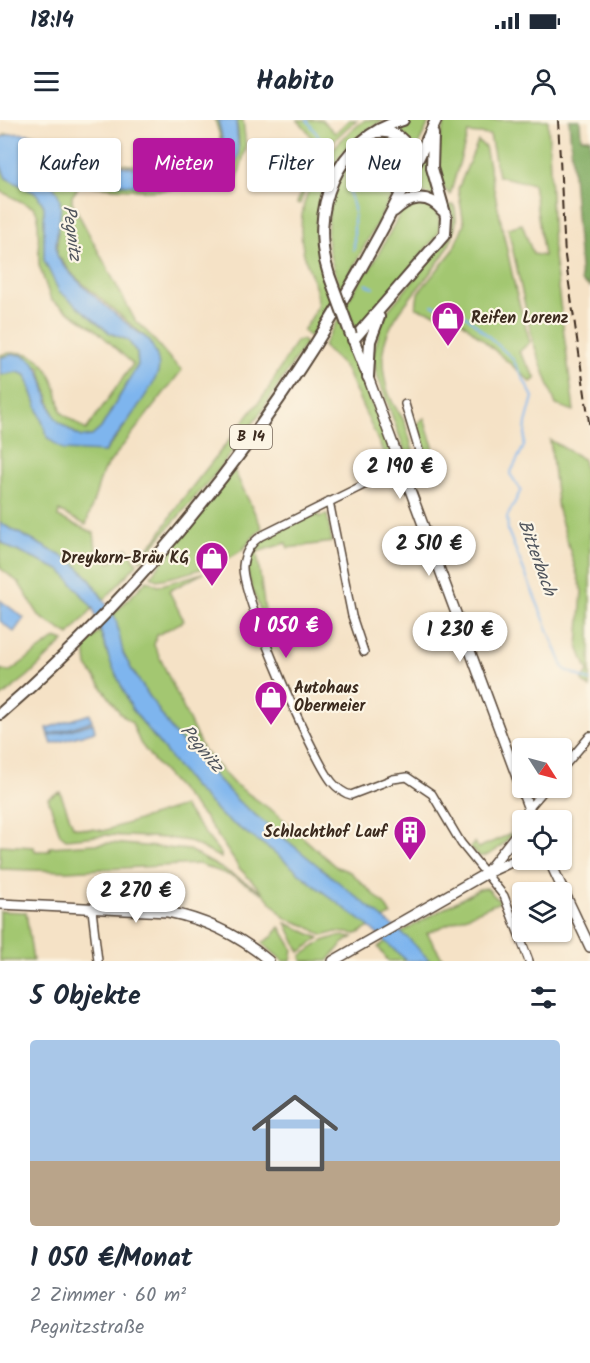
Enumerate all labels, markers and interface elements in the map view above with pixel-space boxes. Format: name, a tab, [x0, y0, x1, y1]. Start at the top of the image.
text: 18:14	[30, 4, 74, 39]
text: Habito	[256, 60, 334, 103]
icon: menu	[30, 65, 63, 98]
icon: person	[527, 65, 560, 98]
chip: Kaufen	[18, 138, 121, 192]
chip: Mieten	[133, 138, 235, 192]
chip: Filter	[247, 138, 334, 192]
chip: Neu	[346, 138, 422, 192]
water label: Pegnitz	[53, 204, 89, 264]
shop icon: Reifen Lorenz	[430, 300, 466, 347]
place label: Reifen Lorenz	[471, 306, 569, 331]
road number: B 14	[230, 425, 272, 449]
pin: 2 190 €	[345, 449, 455, 500]
text: 2 190 €	[367, 452, 433, 484]
water label: Bitterbach	[509, 516, 564, 601]
pin: 2 510 €	[374, 526, 484, 577]
text: 2 510 €	[396, 529, 462, 561]
shop icon: Dreykorn-Bräu KG	[194, 540, 230, 587]
place label: Dreykorn-Bräu KG	[61, 546, 189, 571]
pin: 1 050 €	[231, 608, 341, 659]
text: 1 050 €	[254, 611, 318, 643]
pin: 1 230 €	[405, 612, 515, 663]
text: 1 230 €	[427, 615, 493, 647]
place label: Autohaus Obermeier	[294, 676, 366, 719]
shop icon: Autohaus Obermeier	[253, 679, 289, 726]
water label: Pegnitz	[172, 719, 231, 781]
north arrow	[512, 738, 572, 798]
map controls	[512, 738, 572, 942]
button: locate	[512, 810, 572, 870]
building icon: Schlachthof Lauf	[392, 814, 428, 861]
place label: Schlachthof Lauf	[264, 820, 389, 845]
pin: 2 270 €	[81, 873, 191, 924]
text: 2 270 €	[100, 876, 172, 908]
button: layers	[512, 882, 572, 942]
text: 5 Objekte	[30, 976, 141, 1018]
icon: filters	[527, 981, 560, 1014]
icon: home	[241, 1079, 349, 1187]
text: 1 050 €/Monat	[30, 1238, 192, 1280]
text: 2 Zimmer · 60 m²	[30, 1280, 186, 1312]
text: Pegnitzstraße	[30, 1312, 144, 1344]

